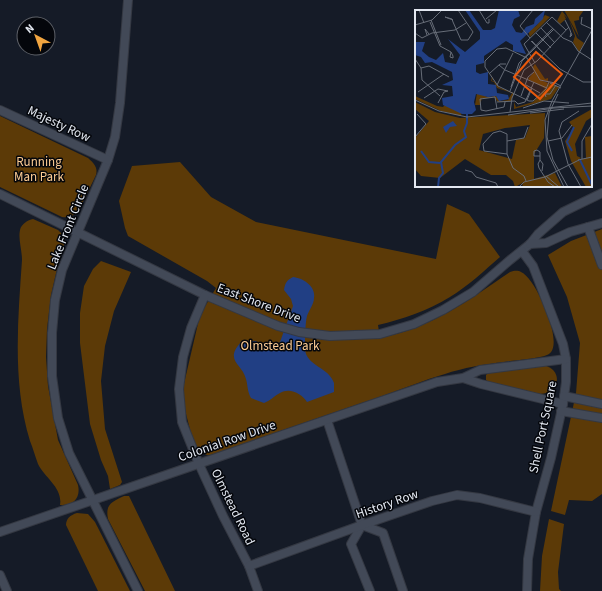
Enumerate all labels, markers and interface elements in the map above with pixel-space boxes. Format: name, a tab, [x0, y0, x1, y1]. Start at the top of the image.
inset map	[415, 10, 592, 187]
north arrow	[16, 16, 56, 56]
text: N	[22, 21, 37, 37]
street label: Majesty Row	[25, 102, 94, 147]
park label: Running Man Park	[14, 153, 65, 186]
street label: Lake Front Circle	[43, 182, 93, 272]
street label: East Shore Drive	[215, 279, 303, 327]
park label: Olmstead Park	[240, 337, 320, 355]
street label: Shell Port Square	[524, 379, 562, 475]
street label: Colonial Row Drive	[176, 416, 278, 466]
street label: Olmstead Road	[207, 466, 259, 548]
street label: History Row	[353, 485, 421, 523]

